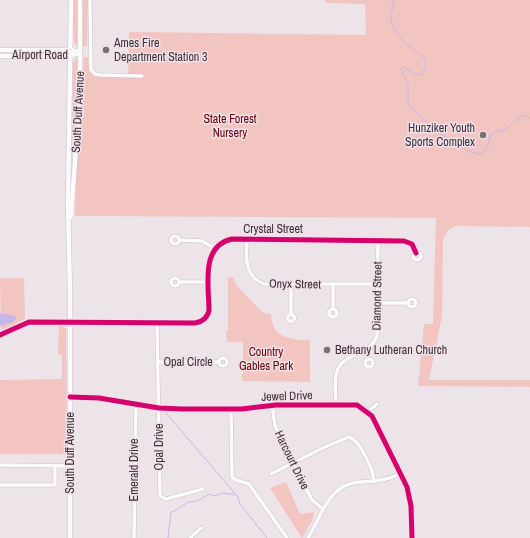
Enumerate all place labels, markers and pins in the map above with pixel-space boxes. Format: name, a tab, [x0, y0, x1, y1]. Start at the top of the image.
place label: Ames Fire Department Station 3	[113, 35, 208, 65]
marker: Ames Fire Department Station 3	[101, 45, 111, 55]
place label: Hunziker Youth Sports Complex	[405, 120, 475, 150]
marker: Hunziker Youth Sports Complex	[478, 130, 488, 140]
place label: Bethany Lutheran Church	[335, 342, 447, 358]
marker: Bethany Lutheran Church	[322, 345, 332, 355]

